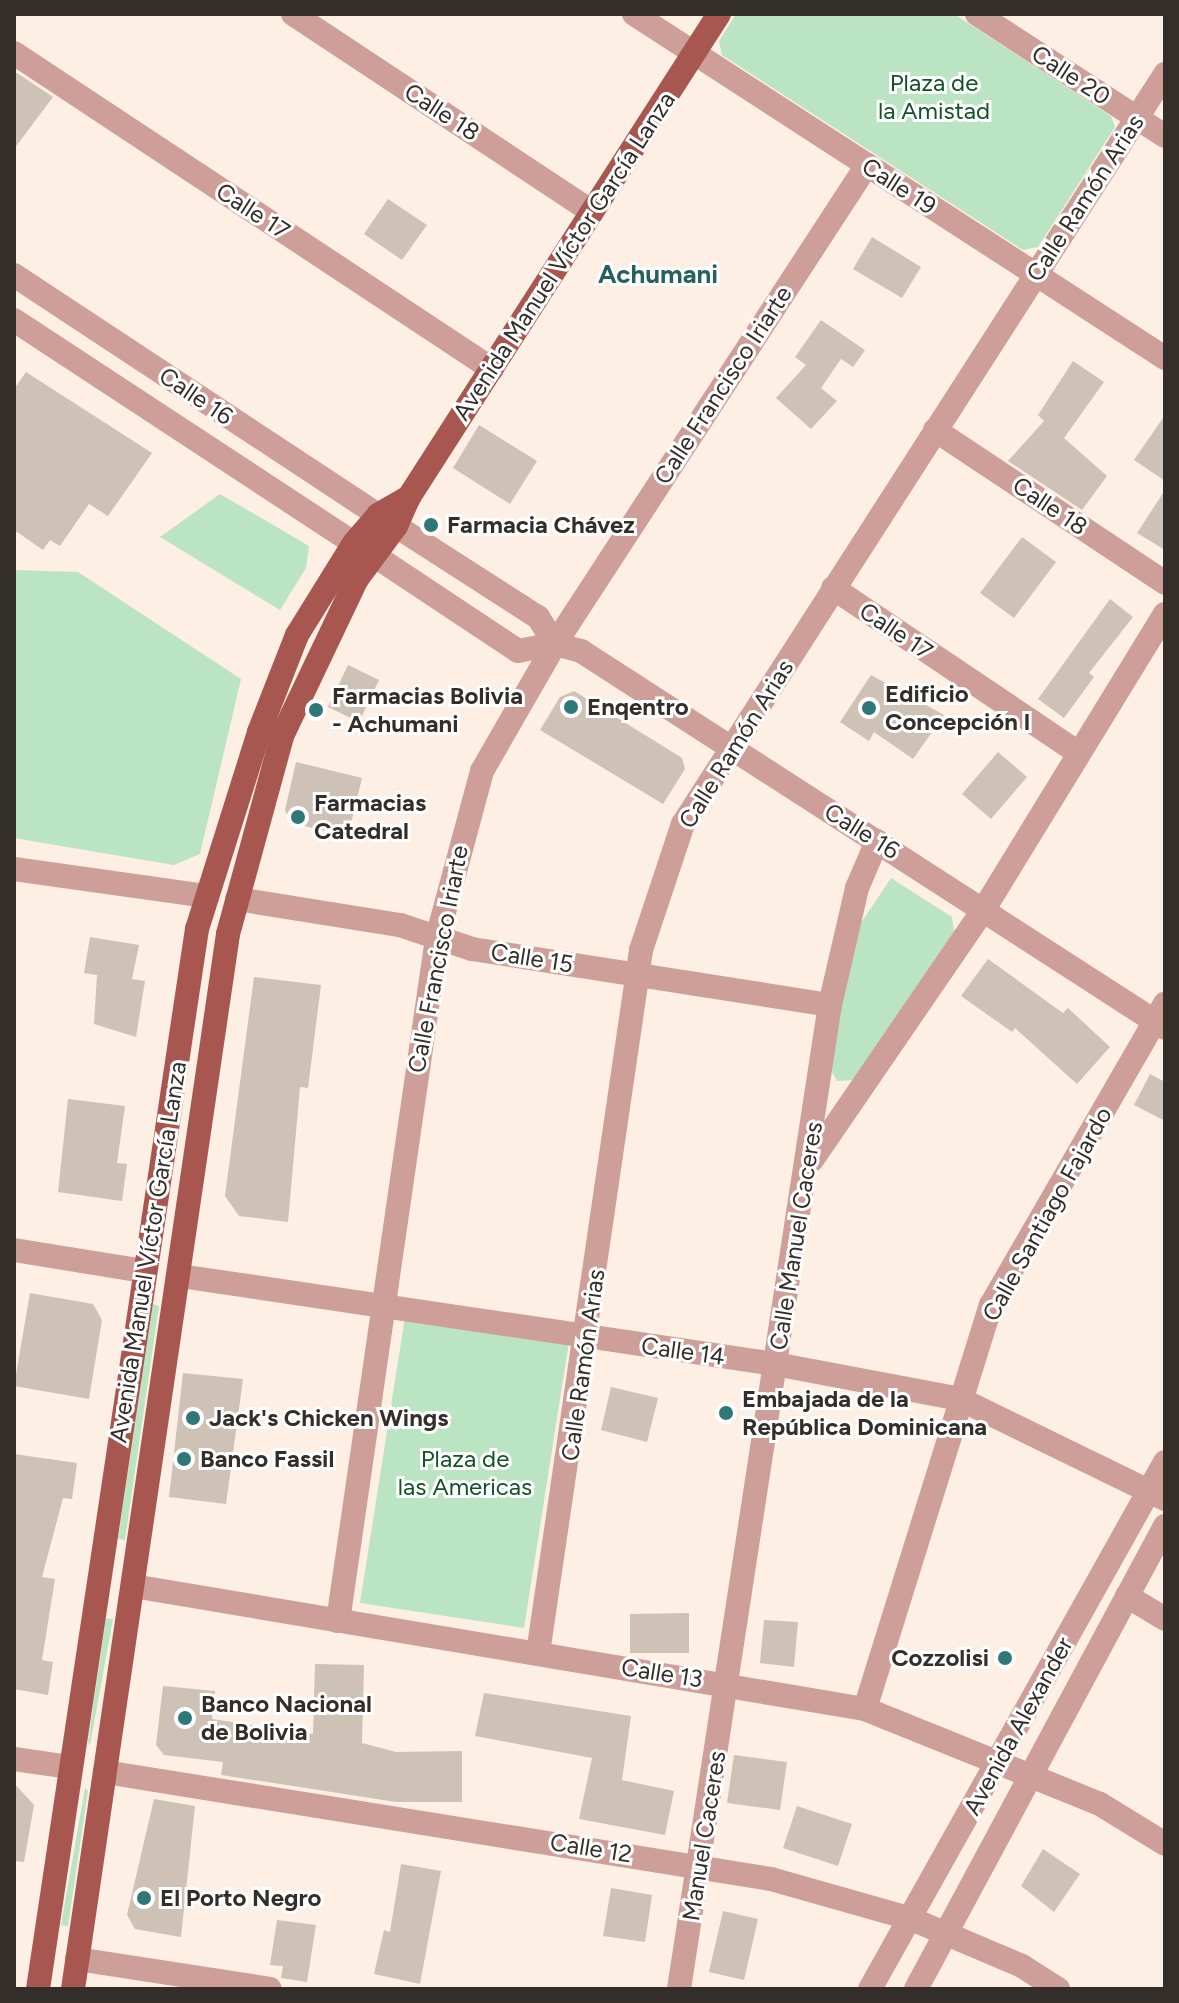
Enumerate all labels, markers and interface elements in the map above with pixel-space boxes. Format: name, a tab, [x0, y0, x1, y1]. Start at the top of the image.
street label: Calle 20	[1026, 39, 1116, 111]
park label: Plaza de la Amistad	[878, 69, 990, 125]
street label: Calle 18	[399, 77, 485, 147]
street label: Avenida Manuel Víctor García Lanza	[447, 86, 681, 426]
street label: Calle Ramón Arias	[1020, 109, 1150, 287]
street label: Calle 19	[857, 151, 941, 221]
street label: Calle 17	[211, 177, 295, 245]
district label: Achumani	[598, 259, 718, 291]
street label: Calle Francisco Iriarte	[648, 280, 798, 490]
street label: Calle 16	[154, 361, 238, 431]
street label: Calle 18	[1007, 471, 1093, 541]
place label: Farmacia Chávez	[447, 511, 635, 539]
marker: Farmacia Chávez	[422, 516, 440, 534]
street label: Calle 17	[854, 596, 938, 666]
street label: Calle Ramón Arias	[673, 654, 799, 834]
place label: Edificio Concepción I	[885, 680, 1030, 736]
place label: Farmacias Bolivia - Achumani	[332, 682, 523, 738]
place label: Enqentro	[587, 693, 689, 721]
marker: Enqentro	[562, 698, 580, 716]
marker: Edificio Concepción I	[860, 699, 878, 717]
marker: Farmacias Bolivia - Achumani	[307, 701, 325, 719]
place label: Farmacias Catedral	[314, 789, 426, 845]
street label: Calle 16	[819, 797, 905, 865]
marker: Farmacias Catedral	[289, 808, 307, 826]
street label: Calle Francisco Iriarte	[402, 843, 474, 1075]
street label: Calle 15	[489, 937, 575, 979]
street label: Avenida Manuel Víctor García Lanza	[104, 1059, 192, 1445]
street label: Calle Santiago Fajardo	[976, 1102, 1118, 1326]
street label: Calle Manuel Caceres	[764, 1120, 828, 1352]
street label: Calle Ramón Arias	[555, 1267, 611, 1463]
street label: Calle 14	[639, 1331, 727, 1371]
place label: Embajada de la República Dominicana	[742, 1385, 987, 1441]
place label: Jack's Chicken Wings	[209, 1404, 448, 1432]
marker: Embajada de la República Dominicana	[717, 1404, 735, 1422]
marker: Jack's Chicken Wings	[184, 1409, 202, 1427]
place label: Banco Fassil	[200, 1445, 334, 1473]
park label: Plaza de las Americas	[398, 1445, 532, 1501]
marker: Banco Fassil	[175, 1450, 193, 1468]
street label: Avenida Alexander	[957, 1632, 1079, 1820]
place label: Cozzolisi	[891, 1644, 989, 1672]
marker: Cozzolisi	[996, 1649, 1014, 1667]
street label: Calle 13	[619, 1652, 705, 1694]
place label: Banco Nacional de Bolivia	[201, 1690, 372, 1746]
marker: Banco Nacional de Bolivia	[176, 1709, 194, 1727]
street label: Manuel Caceres	[676, 1749, 732, 1923]
street label: Calle 12	[548, 1827, 634, 1869]
place label: El Porto Negro	[160, 1884, 321, 1912]
marker: El Porto Negro	[135, 1889, 153, 1907]

